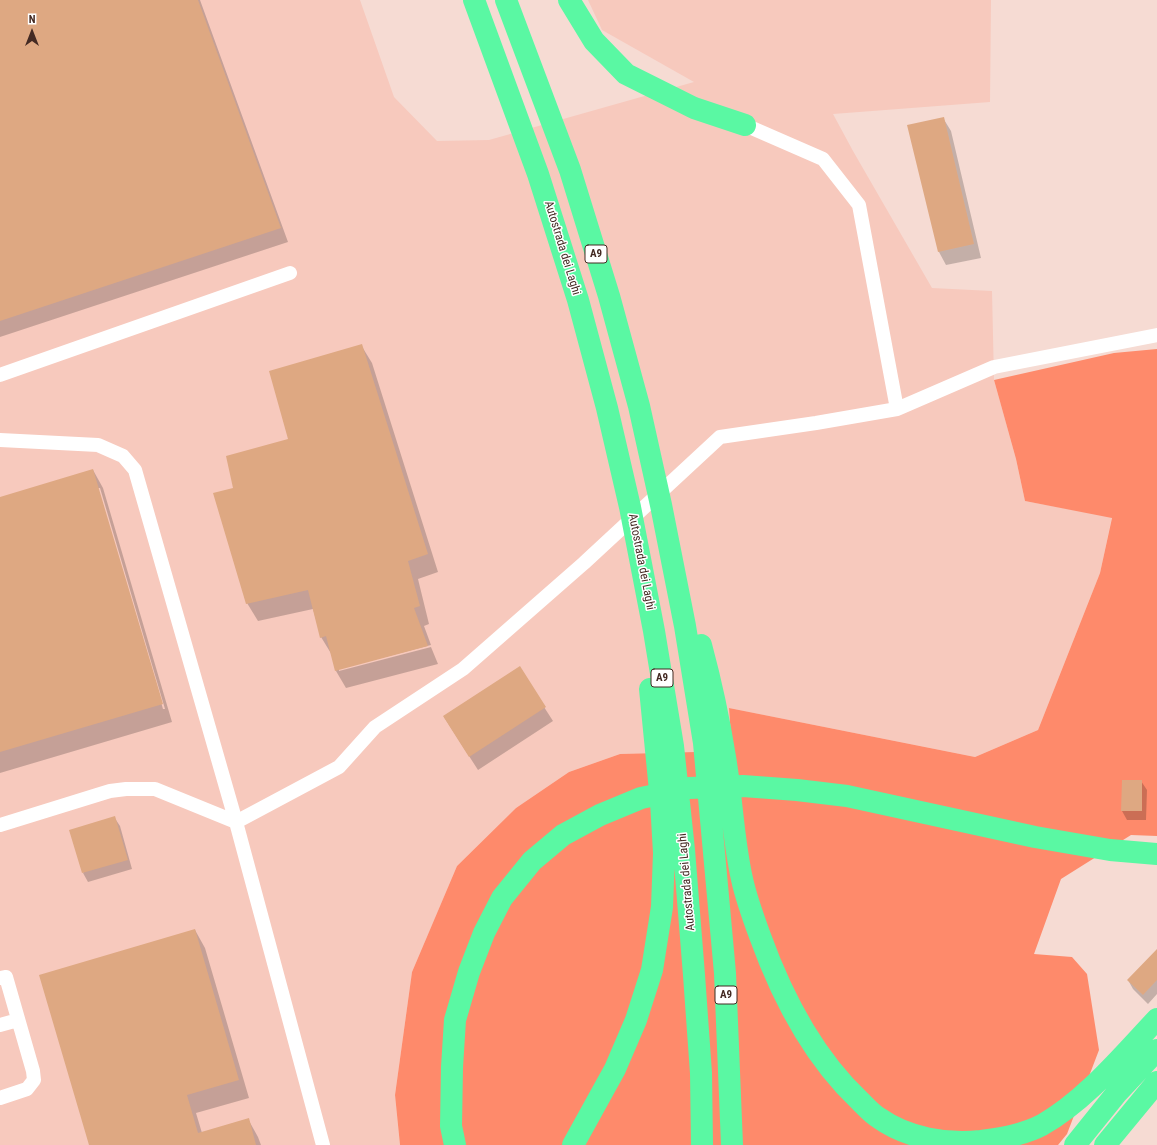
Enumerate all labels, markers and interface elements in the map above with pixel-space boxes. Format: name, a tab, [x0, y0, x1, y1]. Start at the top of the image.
north arrow	[12, 12, 52, 52]
text: N	[29, 13, 35, 26]
street label: Autostrada dei Laghi	[541, 199, 583, 297]
road number: A9	[585, 245, 607, 263]
street label: Autostrada dei Laghi	[625, 513, 657, 611]
road number: A9	[651, 669, 673, 687]
street label: Autostrada dei Laghi	[676, 833, 698, 931]
road number: A9	[715, 986, 737, 1004]

